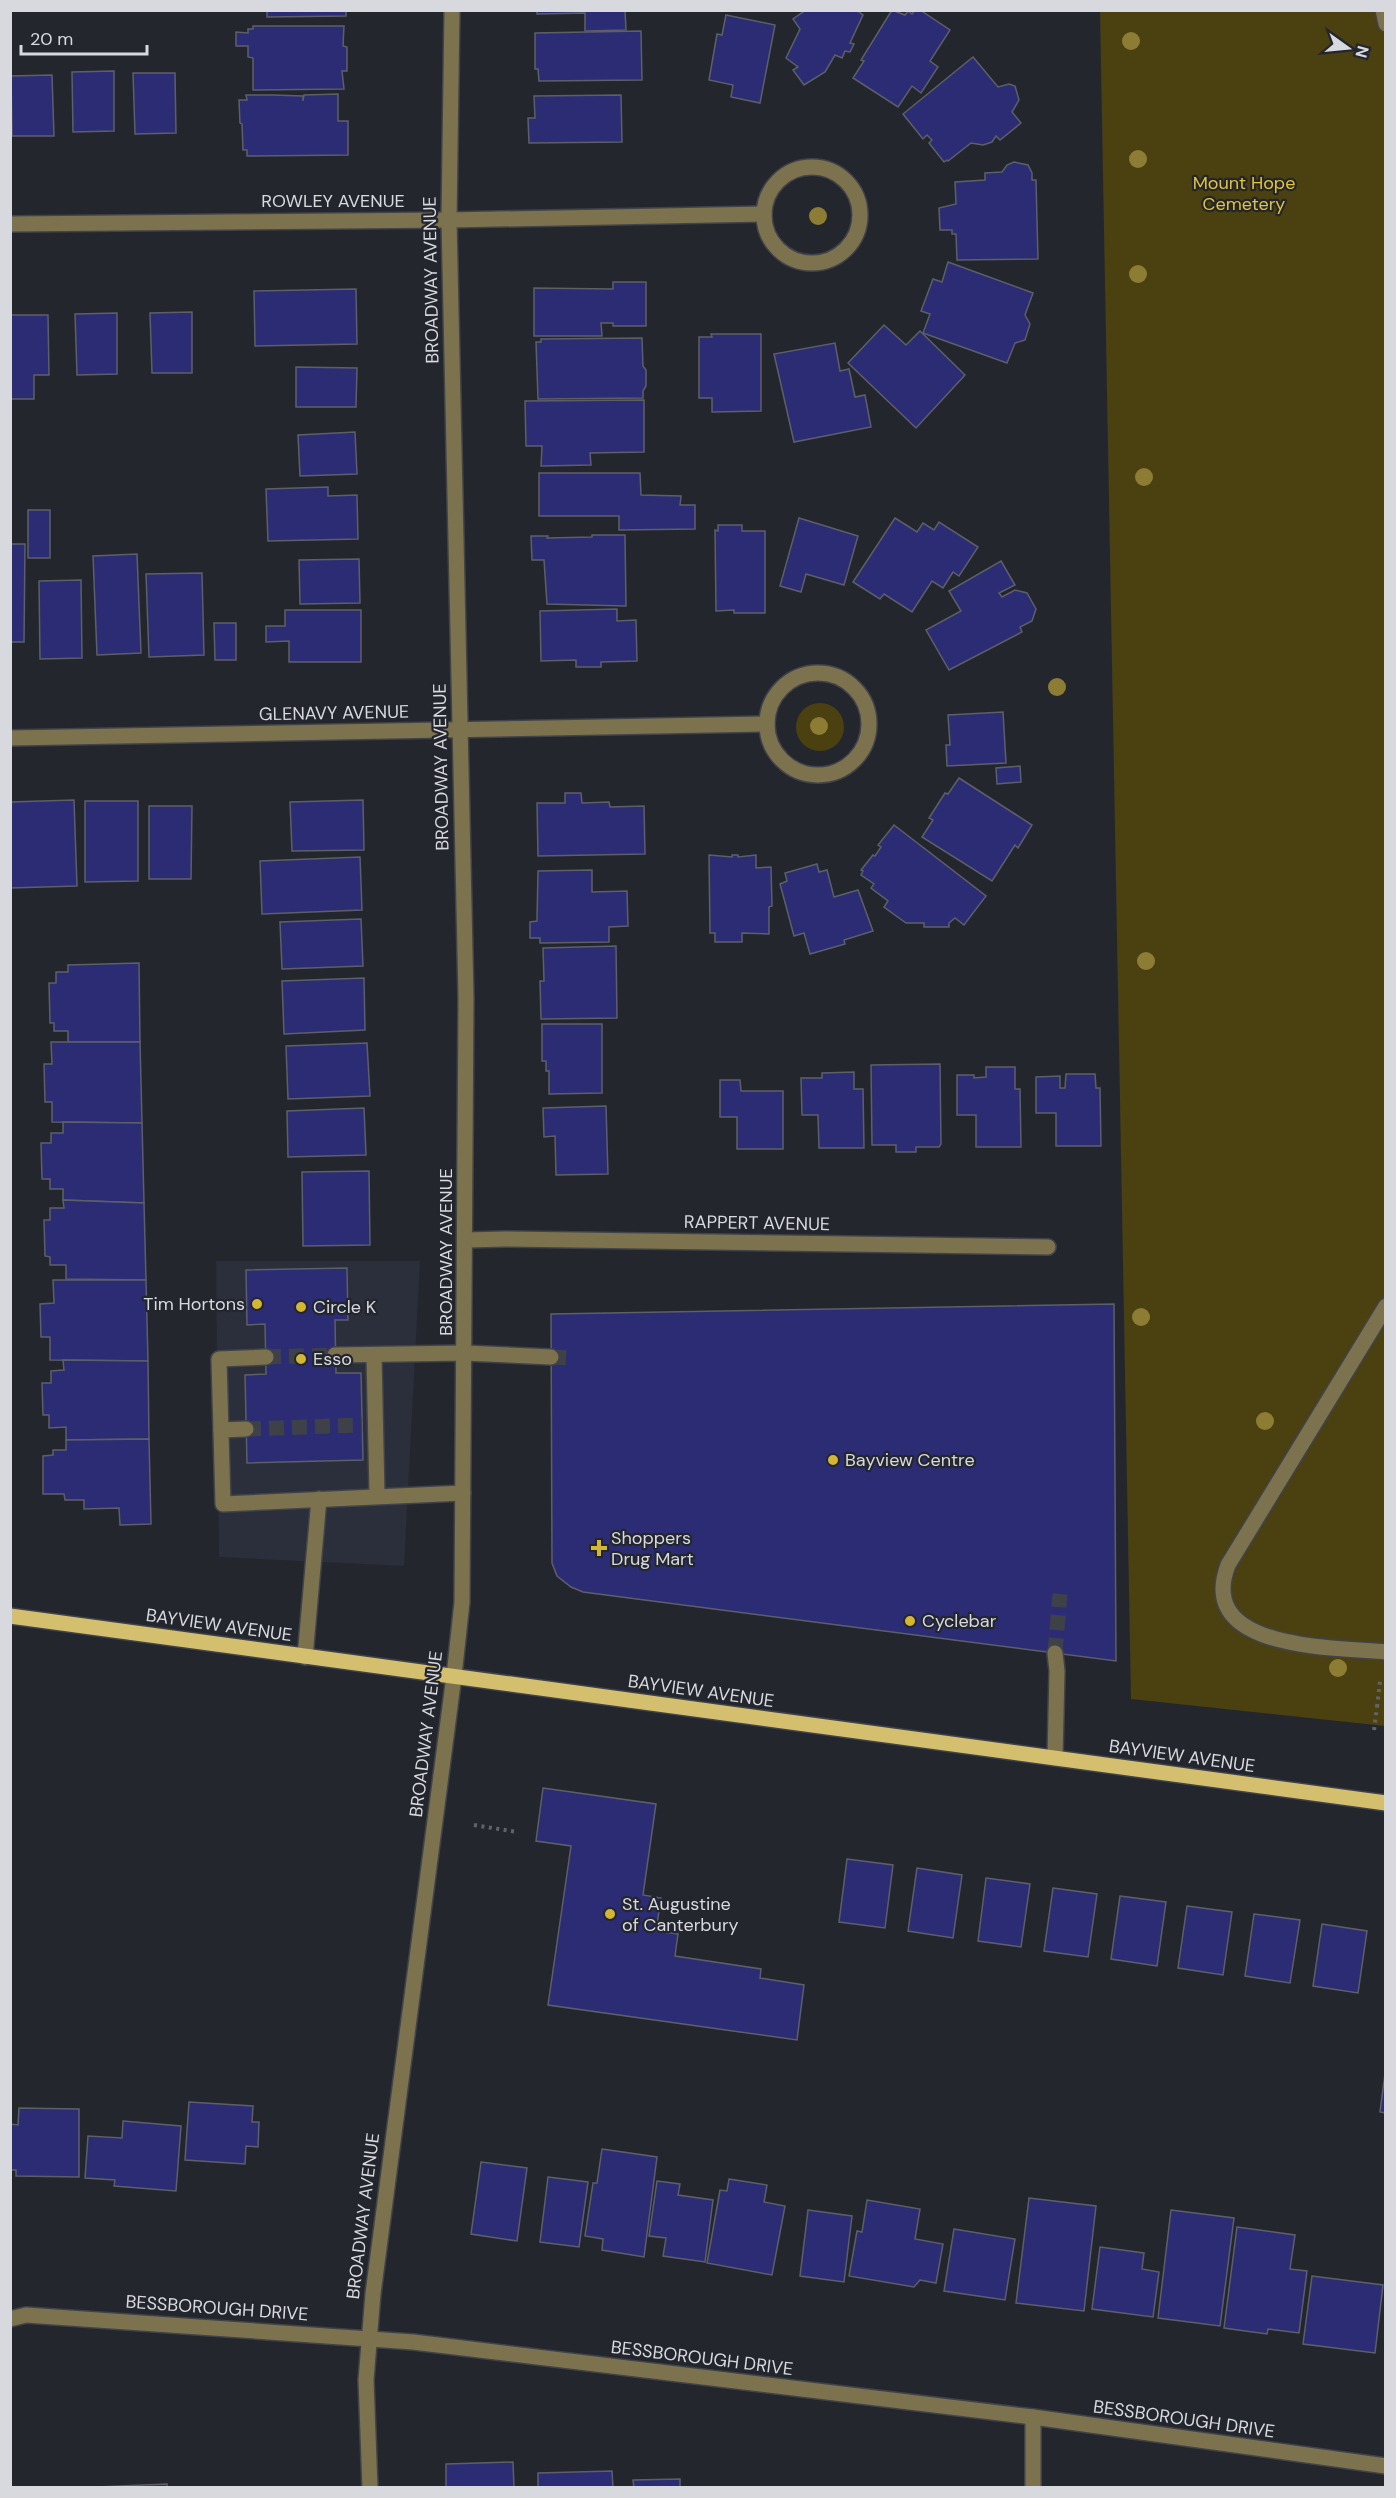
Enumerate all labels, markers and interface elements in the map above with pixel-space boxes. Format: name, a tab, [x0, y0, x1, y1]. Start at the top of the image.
scale bar	[21, 18, 147, 56]
north arrow	[1318, 18, 1378, 78]
text: 20 m	[30, 27, 73, 51]
text: N	[1350, 43, 1374, 60]
park label: Mount Hope Cemetery	[1193, 171, 1295, 216]
street label: ROWLEY AVENUE	[261, 189, 405, 213]
street label: BROADWAY AVENUE	[418, 196, 444, 364]
street label: BROADWAY AVENUE	[428, 683, 454, 851]
street label: GLENAVY AVENUE	[259, 700, 409, 726]
street label: BROADWAY AVENUE	[434, 1168, 458, 1336]
street label: RAPPERT AVENUE	[684, 1210, 830, 1236]
place label: Tim Hortons	[143, 1292, 245, 1316]
place label: Circle K	[313, 1295, 377, 1319]
marker: Tim Hortons	[250, 1297, 264, 1311]
marker: Circle K	[294, 1300, 308, 1314]
place label: Esso	[313, 1347, 352, 1371]
marker: Esso	[294, 1352, 308, 1366]
place label: Bayview Centre	[845, 1448, 975, 1472]
marker: Bayview Centre	[826, 1453, 840, 1467]
place label: Shoppers Drug Mart	[611, 1526, 694, 1571]
marker: Shoppers Drug Mart	[592, 1541, 606, 1555]
street label: BAYVIEW AVENUE	[144, 1603, 294, 1647]
place label: Cyclebar	[922, 1609, 997, 1633]
marker: Cyclebar	[903, 1614, 917, 1628]
street label: BROADWAY AVENUE	[404, 1650, 448, 1818]
street label: BAYVIEW AVENUE	[626, 1669, 776, 1713]
street label: BAYVIEW AVENUE	[1107, 1734, 1257, 1778]
place label: St. Augustine of Canterbury	[622, 1892, 739, 1937]
marker: St. Augustine of Canterbury	[603, 1907, 617, 1921]
street label: BROADWAY AVENUE	[341, 2132, 385, 2300]
street label: BESSBOROUGH DRIVE	[125, 2290, 309, 2326]
street label: BESSBOROUGH DRIVE	[610, 2335, 794, 2381]
street label: BESSBOROUGH DRIVE	[1092, 2394, 1276, 2444]

